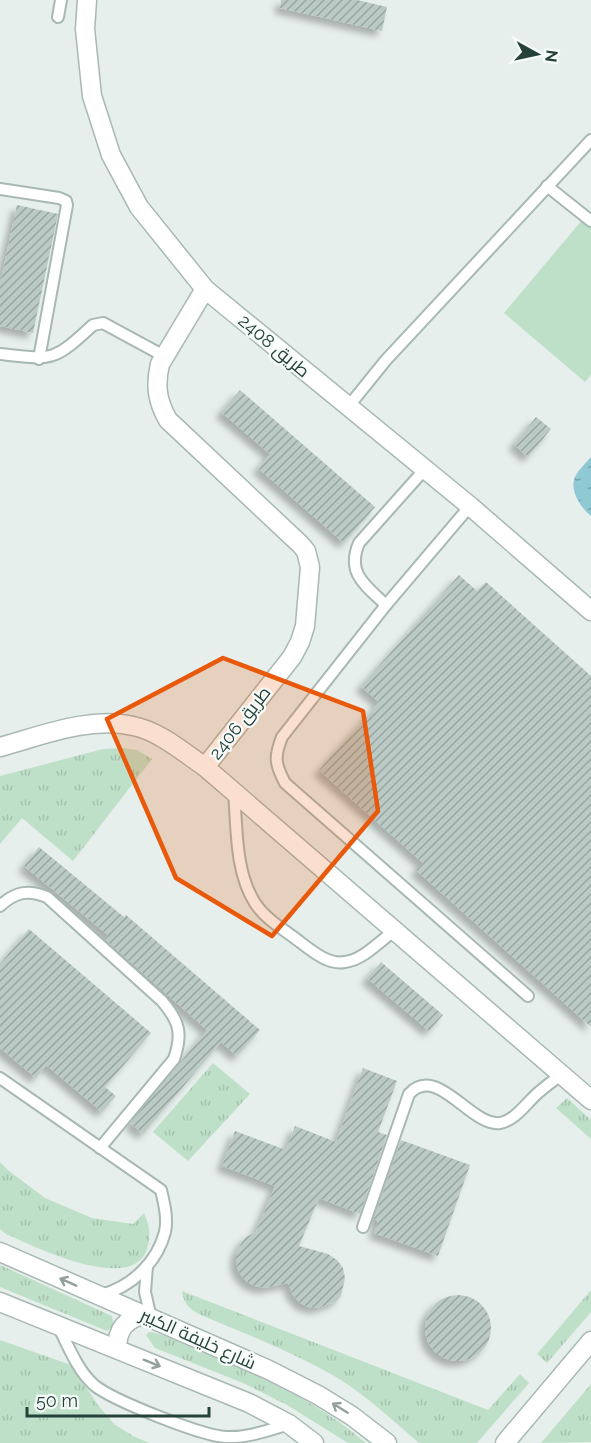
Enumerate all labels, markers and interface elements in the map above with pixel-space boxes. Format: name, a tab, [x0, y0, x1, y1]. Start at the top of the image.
north arrow	[507, 24, 567, 84]
text: N	[541, 49, 562, 63]
street label: طريق 2408	[233, 310, 314, 383]
street label: طريق 2406	[205, 682, 276, 765]
one-way arrow	[59, 1276, 77, 1288]
street label: شارع خليفة الكبير	[135, 1303, 259, 1375]
one-way arrow	[142, 1358, 160, 1369]
scale bar	[27, 1380, 208, 1418]
text: 50 m	[36, 1390, 78, 1411]
one-way arrow	[331, 1402, 348, 1415]

